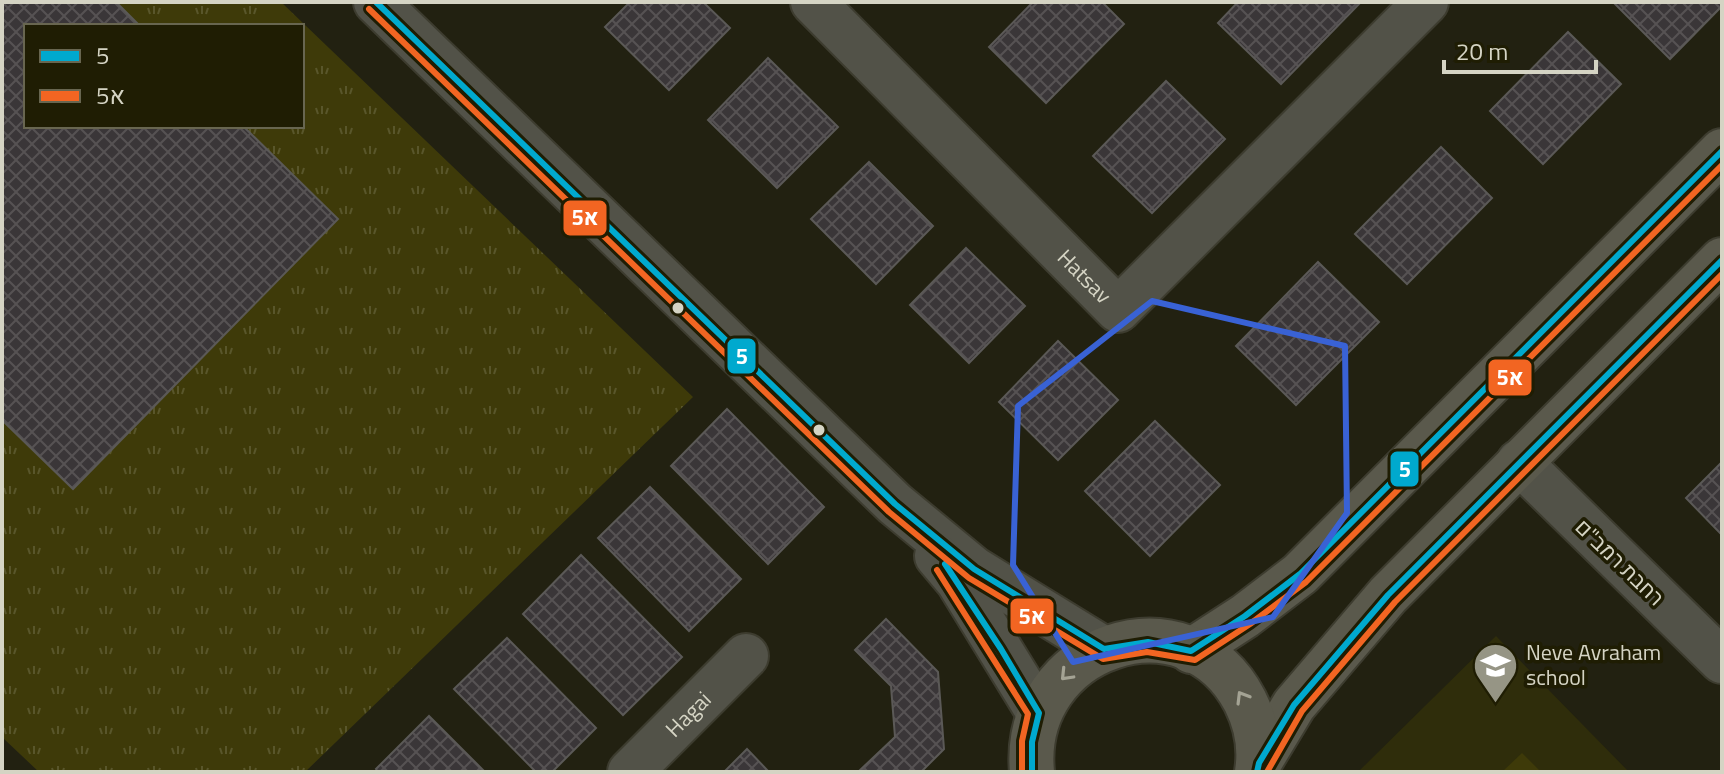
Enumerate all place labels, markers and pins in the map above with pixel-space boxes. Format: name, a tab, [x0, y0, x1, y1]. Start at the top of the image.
unlabelled marker	[670, 300, 686, 316]
unlabelled marker	[811, 422, 827, 438]
place label: Neve Avraham school	[1526, 635, 1661, 694]
school or university icon: Neve Avraham school	[1471, 641, 1519, 704]

